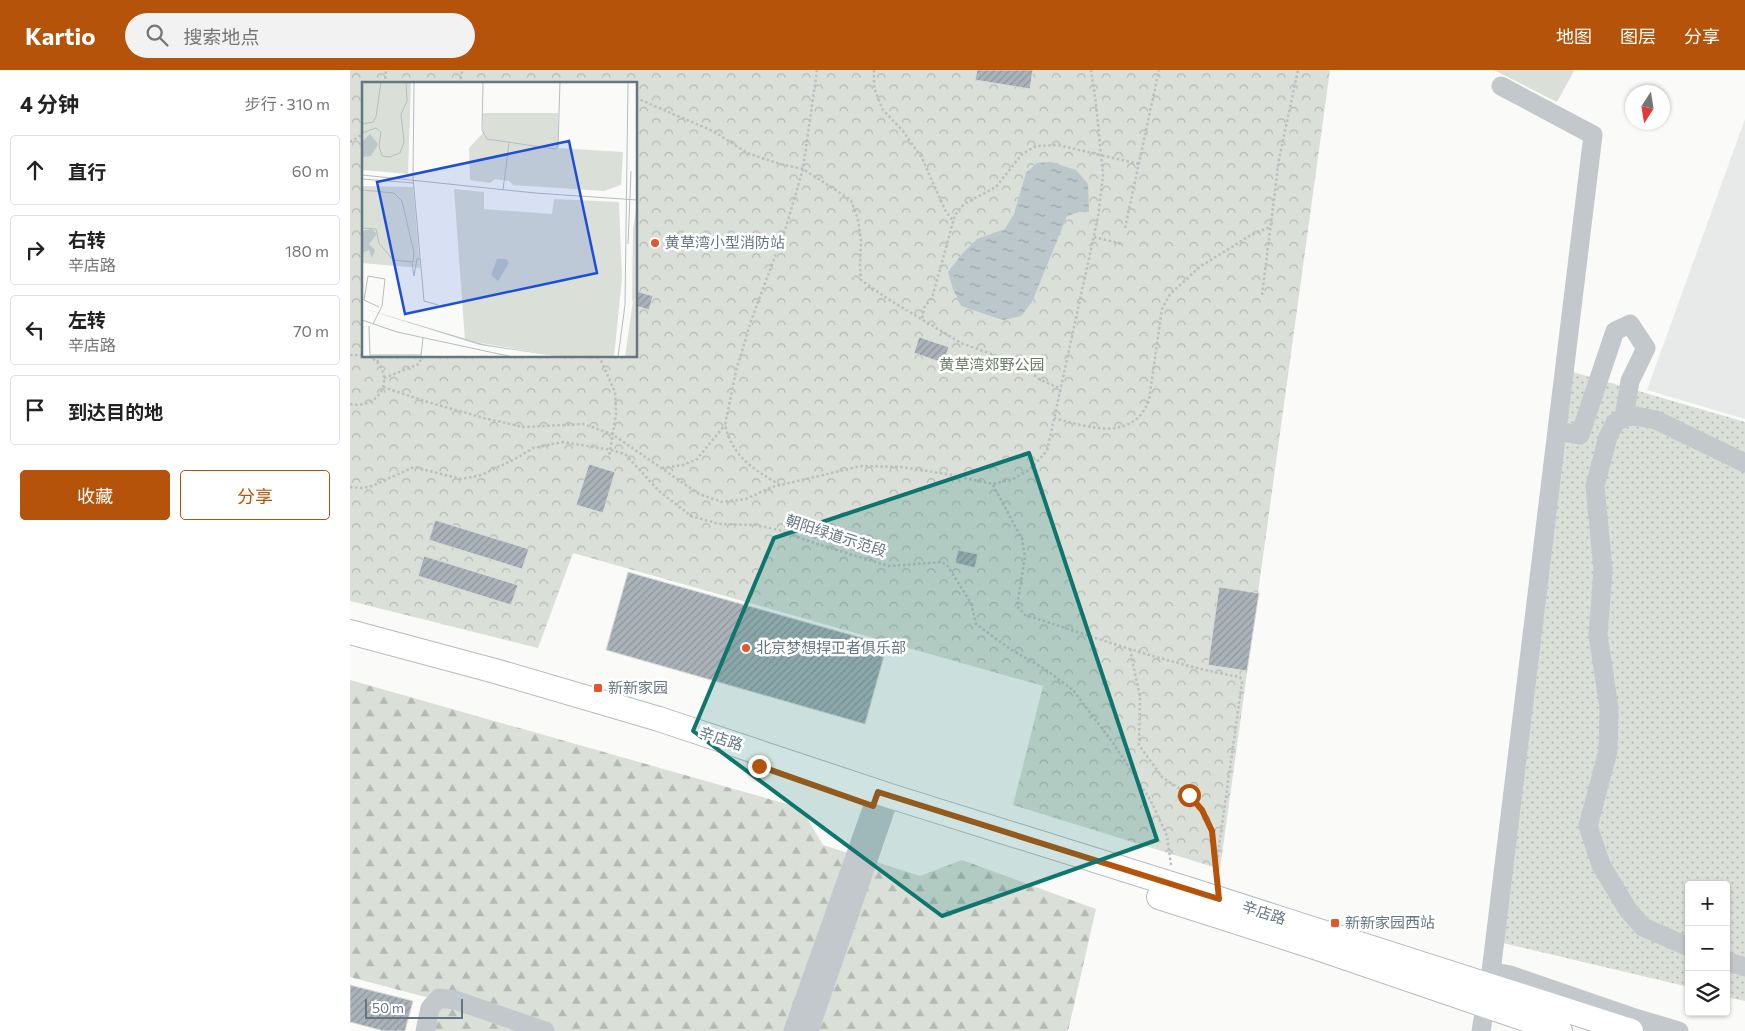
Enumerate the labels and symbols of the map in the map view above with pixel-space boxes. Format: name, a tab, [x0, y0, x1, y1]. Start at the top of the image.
inset map	[362, 82, 638, 358]
north arrow	[1625, 85, 1670, 130]
place label: 黄草湾小型消防站	[665, 233, 785, 251]
marker: 黄草湾小型消防站	[649, 237, 661, 249]
park label: 黄草湾郊野公园	[939, 355, 1045, 373]
street label: 朝阳绿道示范段	[784, 510, 889, 560]
place label: 北京梦想捍卫者俱乐部	[756, 638, 906, 656]
marker: 北京梦想捍卫者俱乐部	[740, 642, 752, 654]
place label: 新新家园	[608, 678, 668, 696]
marker: 新新家园	[592, 682, 604, 694]
street label: 辛店路	[697, 723, 745, 754]
route end	[748, 755, 771, 778]
route start	[1178, 784, 1201, 807]
street label: 辛店路	[1240, 897, 1288, 928]
place label: 新新家园西站	[1345, 913, 1435, 931]
marker: 新新家园西站	[1329, 917, 1341, 929]
scale bar	[365, 996, 462, 1019]

